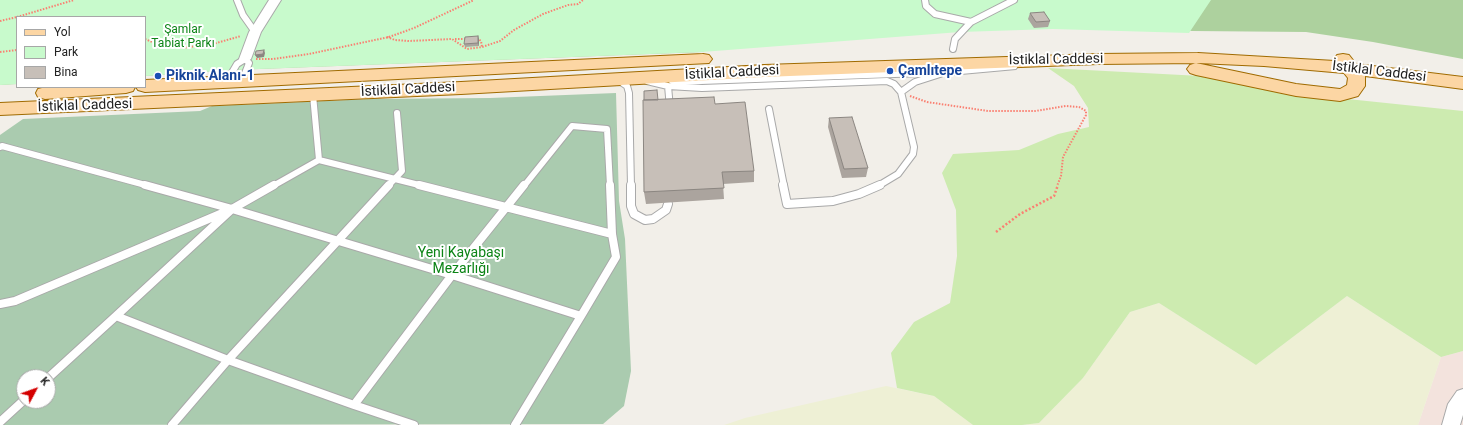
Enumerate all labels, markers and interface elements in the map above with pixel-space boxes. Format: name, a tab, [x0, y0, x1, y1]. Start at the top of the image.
legend	[16, 16, 146, 88]
park label: Şamlar Tabiat Parkı	[151, 23, 215, 51]
text: Yol	[54, 25, 71, 39]
text: Park	[54, 45, 78, 59]
street label: İstiklal Caddesi	[1009, 51, 1103, 69]
street label: İstiklal Caddesi	[1331, 58, 1427, 86]
street label: İstiklal Caddesi	[684, 62, 780, 84]
place label: Çamlıtepe	[898, 63, 962, 79]
text: Bina	[54, 65, 78, 79]
marker: Çamlıtepe	[885, 66, 895, 76]
place label: Piknik Alanı-1	[166, 68, 255, 84]
marker: Piknik Alanı-1	[153, 71, 163, 81]
street label: İstiklal Caddesi	[360, 79, 456, 101]
street label: İstiklal Caddesi	[37, 96, 133, 116]
park label: Yeni Kayabaşı Mezarlığı	[418, 245, 504, 278]
north arrow	[16, 369, 56, 409]
text: K	[37, 375, 52, 388]

